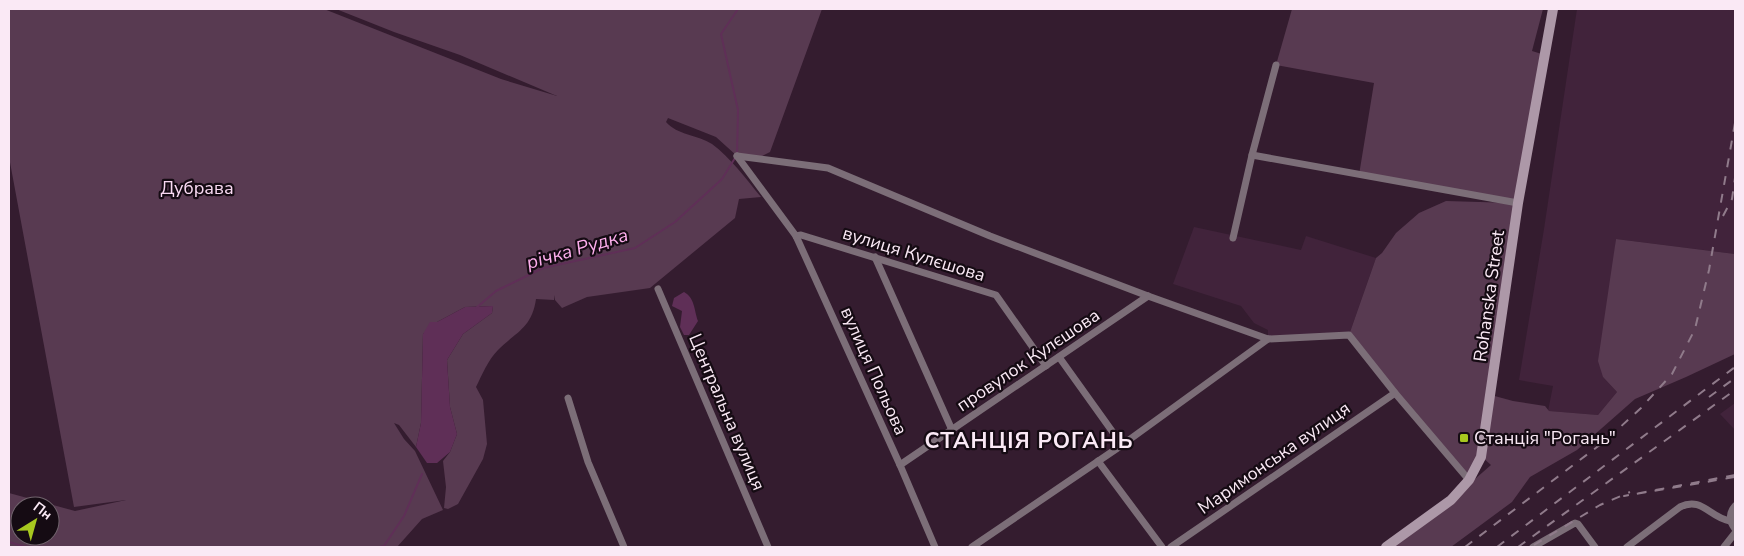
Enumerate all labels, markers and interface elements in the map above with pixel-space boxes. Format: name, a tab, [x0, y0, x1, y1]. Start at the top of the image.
park label: Дубрава	[160, 176, 234, 200]
street label: вулиця Кулєшова	[840, 221, 988, 287]
water label: річка Рудка	[523, 222, 631, 276]
street label: Rohanska Street	[1468, 228, 1510, 363]
street label: вулиця Польова	[835, 303, 913, 439]
street label: провулок Кулєшова	[952, 303, 1104, 417]
street label: Центральна вулиця	[683, 330, 771, 494]
street label: Маримонська вулиця	[1193, 396, 1355, 520]
district label: СТАНЦІЯ РОГАНЬ	[925, 426, 1133, 456]
place label: Станція "Рогань"	[1474, 426, 1616, 450]
marker: Станція "Рогань"	[1458, 432, 1470, 444]
north arrow	[10, 496, 60, 546]
text: Пн	[29, 498, 56, 524]

